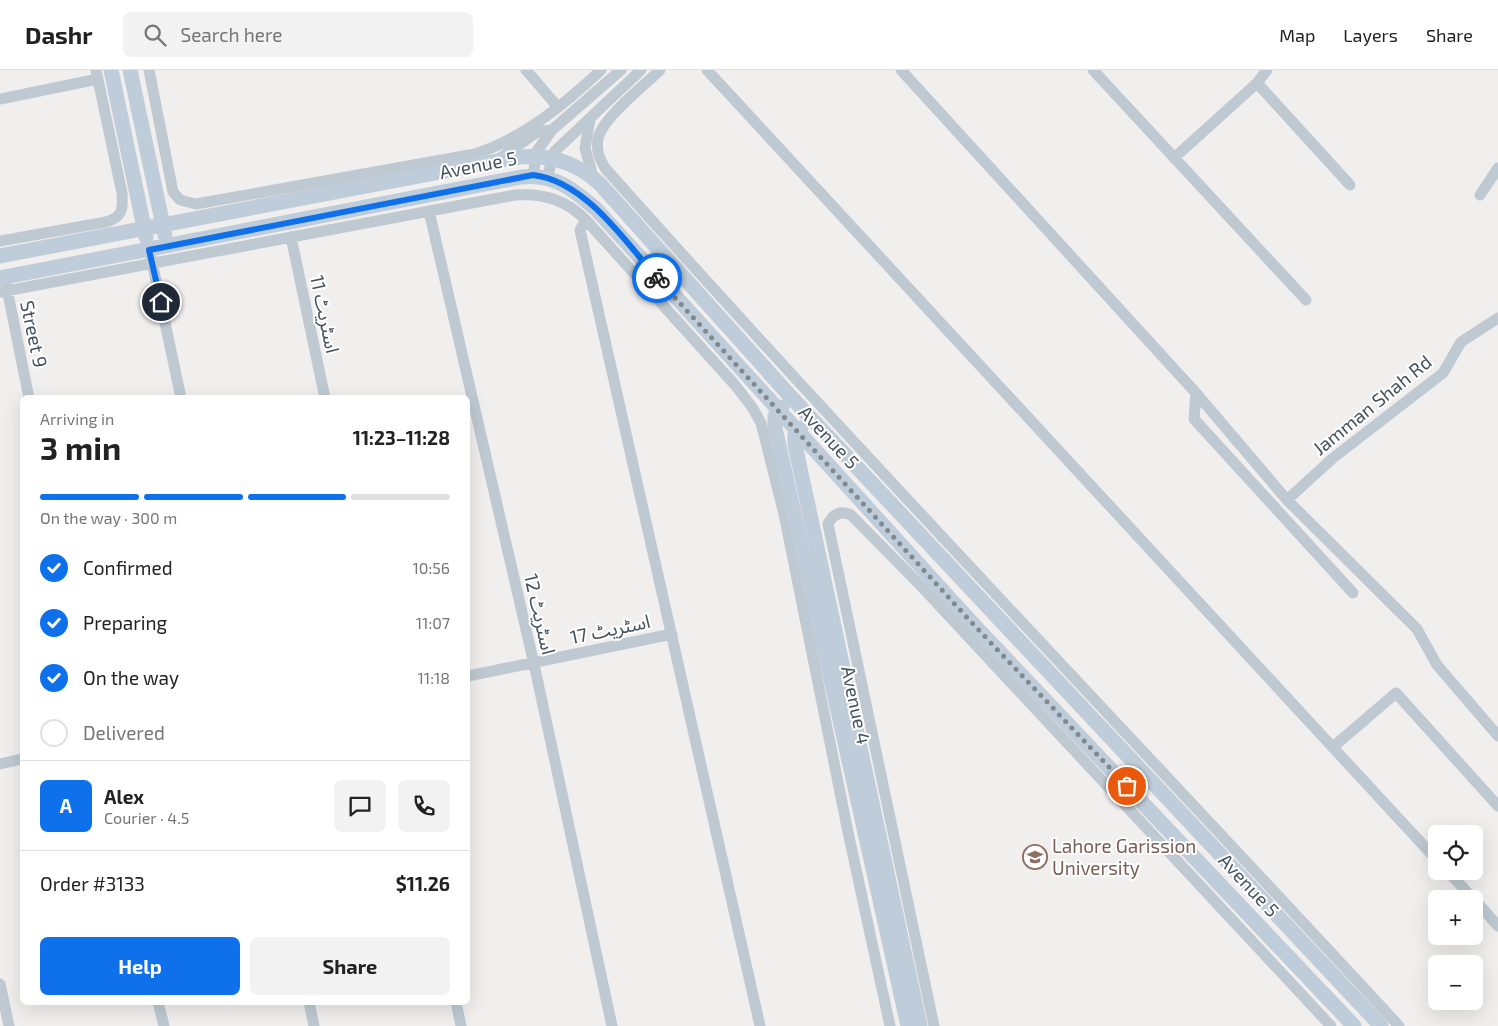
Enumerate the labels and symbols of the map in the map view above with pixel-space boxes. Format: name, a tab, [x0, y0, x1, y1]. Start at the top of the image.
street label: Avenue 5	[437, 146, 518, 183]
courier	[632, 253, 682, 303]
street label: اسٹریٹ 11	[305, 273, 345, 355]
pin	[140, 281, 182, 323]
street label: Street 9	[16, 298, 53, 369]
street label: Jamman Shah Rd	[1308, 350, 1436, 459]
street label: Avenue 5	[794, 400, 864, 473]
street label: اسٹریٹ 12	[519, 571, 561, 657]
street label: اسٹریٹ 17	[568, 609, 652, 649]
street label: Avenue 4	[837, 664, 876, 746]
pin	[1106, 765, 1148, 807]
place label: Lahore Garission University	[1052, 834, 1196, 879]
school or university icon: Lahore Garission University	[1022, 844, 1048, 870]
street label: Avenue 5	[1214, 848, 1284, 921]

